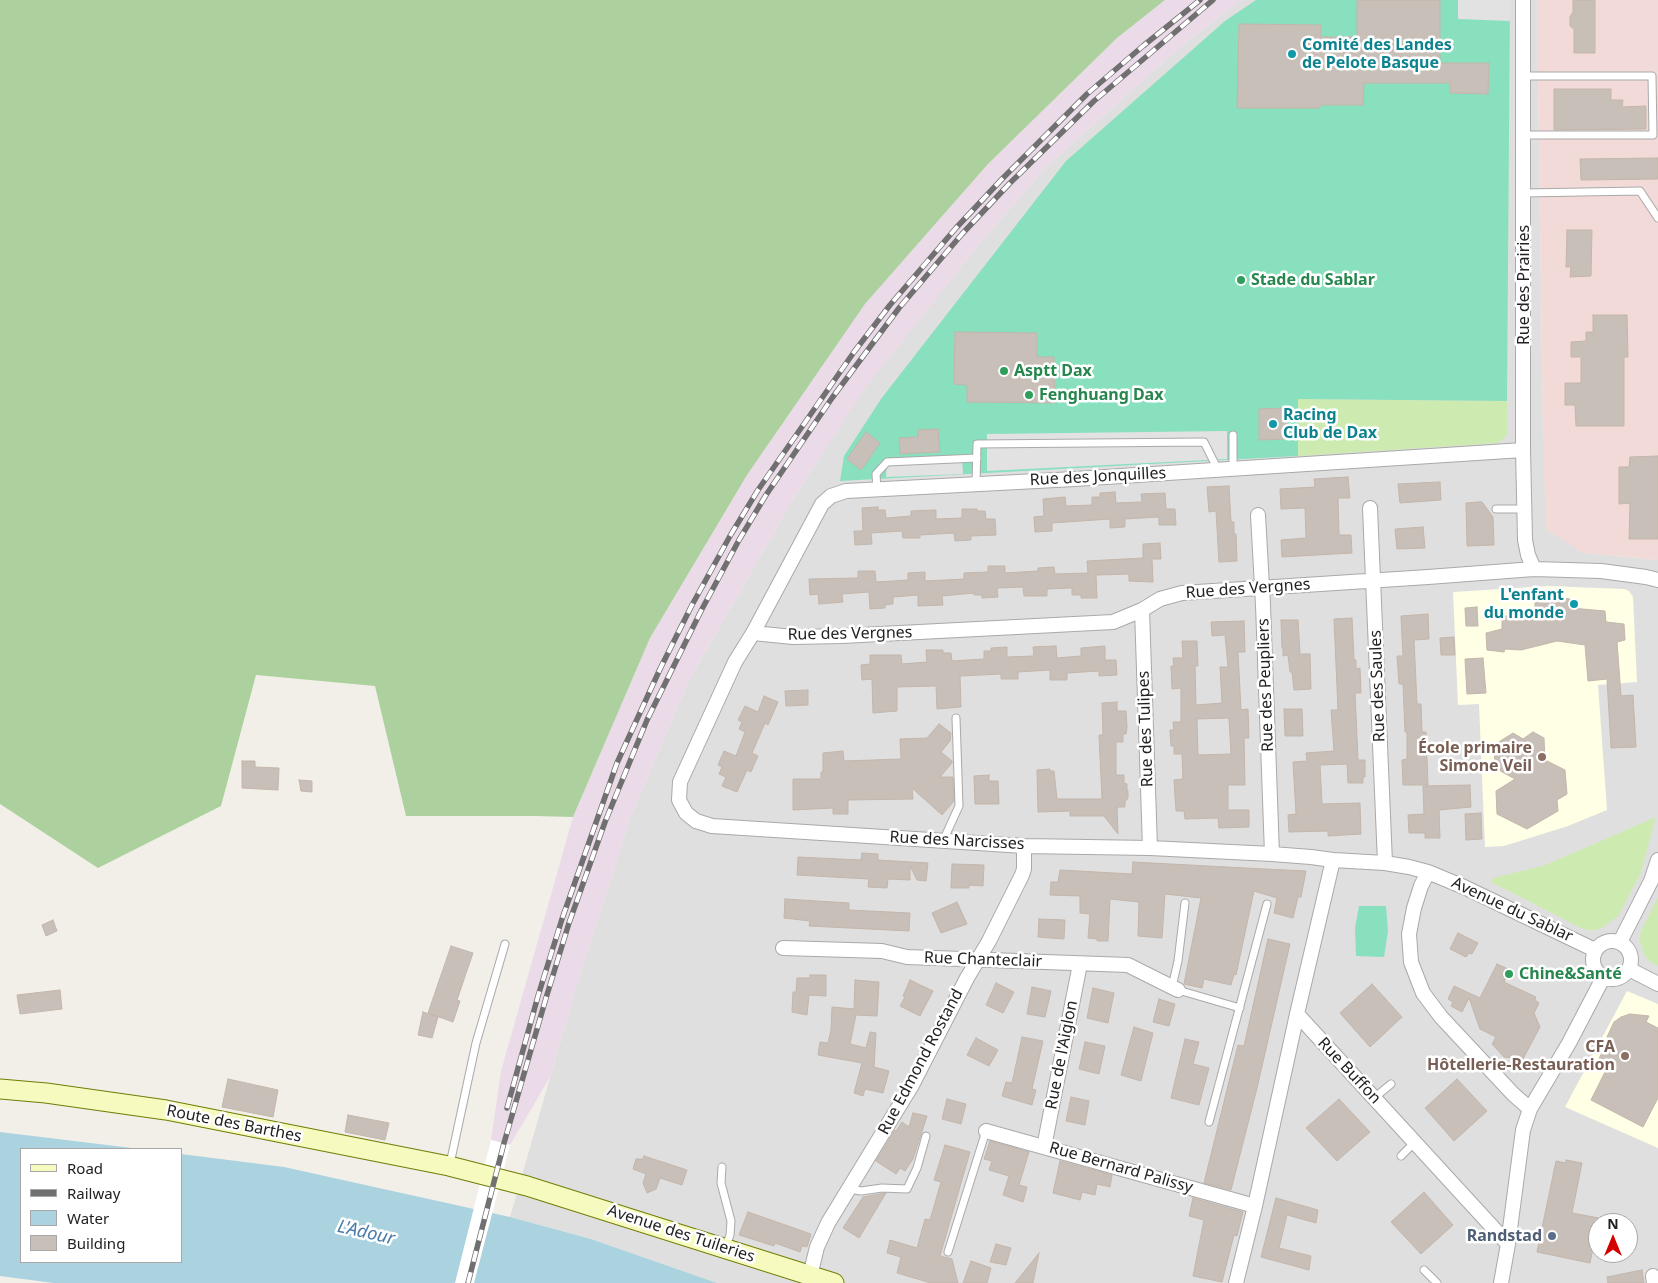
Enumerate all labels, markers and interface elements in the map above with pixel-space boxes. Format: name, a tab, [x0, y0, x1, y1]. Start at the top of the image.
place label: Comité des Landes de Pelote Basque	[1302, 35, 1452, 73]
marker: Comité des Landes de Pelote Basque	[1286, 48, 1298, 60]
street label: Rue des Prairies	[1514, 225, 1534, 345]
place label: Stade du Sablar	[1251, 270, 1375, 290]
marker: Stade du Sablar	[1235, 274, 1247, 286]
place label: Asptt Dax	[1014, 361, 1092, 381]
marker: Asptt Dax	[998, 365, 1010, 377]
place label: Fenghuang Dax	[1039, 385, 1163, 405]
marker: Fenghuang Dax	[1023, 389, 1035, 401]
place label: Racing Club de Dax	[1283, 405, 1377, 443]
marker: Racing Club de Dax	[1267, 418, 1279, 430]
street label: Rue des Jonquilles	[1029, 464, 1167, 490]
street label: Rue des Vergnes	[1185, 575, 1311, 603]
place label: L'enfant du monde	[1484, 585, 1564, 623]
marker: L'enfant du monde	[1568, 598, 1580, 610]
street label: Rue des Peupliers	[1254, 618, 1278, 752]
street label: Rue des Vergnes	[787, 623, 913, 645]
street label: Rue des Saules	[1366, 630, 1390, 742]
street label: Rue des Tulipes	[1134, 670, 1158, 788]
place label: École primaire Simone Veil	[1418, 738, 1532, 776]
marker: École primaire Simone Veil	[1536, 751, 1548, 763]
street label: Rue des Narcisses	[889, 828, 1025, 854]
street label: Avenue du Sablar	[1448, 874, 1576, 946]
street label: Rue Chanteclair	[924, 948, 1042, 972]
place label: Chine&Santé	[1519, 964, 1622, 984]
marker: Chine&Santé	[1503, 968, 1515, 980]
street label: Rue Edmond Rostand	[874, 986, 968, 1138]
street label: Rue de l'Aiglon	[1042, 999, 1082, 1111]
street label: Rue Buffon	[1313, 1034, 1385, 1108]
place label: CFA Hôtellerie-Restauration	[1427, 1037, 1615, 1075]
marker: CFA Hôtellerie-Restauration	[1619, 1050, 1631, 1062]
street label: Route des Barthes	[165, 1101, 303, 1147]
street label: Rue Bernard Palissy	[1047, 1138, 1195, 1198]
legend	[20, 1148, 182, 1263]
text: Road	[67, 1158, 103, 1178]
text: Railway	[67, 1183, 120, 1203]
street label: Avenue des Tuileries	[605, 1201, 757, 1267]
text: Water	[67, 1208, 109, 1228]
north arrow	[1588, 1213, 1638, 1263]
text: N	[1607, 1214, 1619, 1233]
water label: L'Adour	[335, 1216, 397, 1250]
place label: Randstad	[1467, 1226, 1542, 1246]
marker: Randstad	[1546, 1230, 1558, 1242]
text: Building	[67, 1233, 125, 1253]

